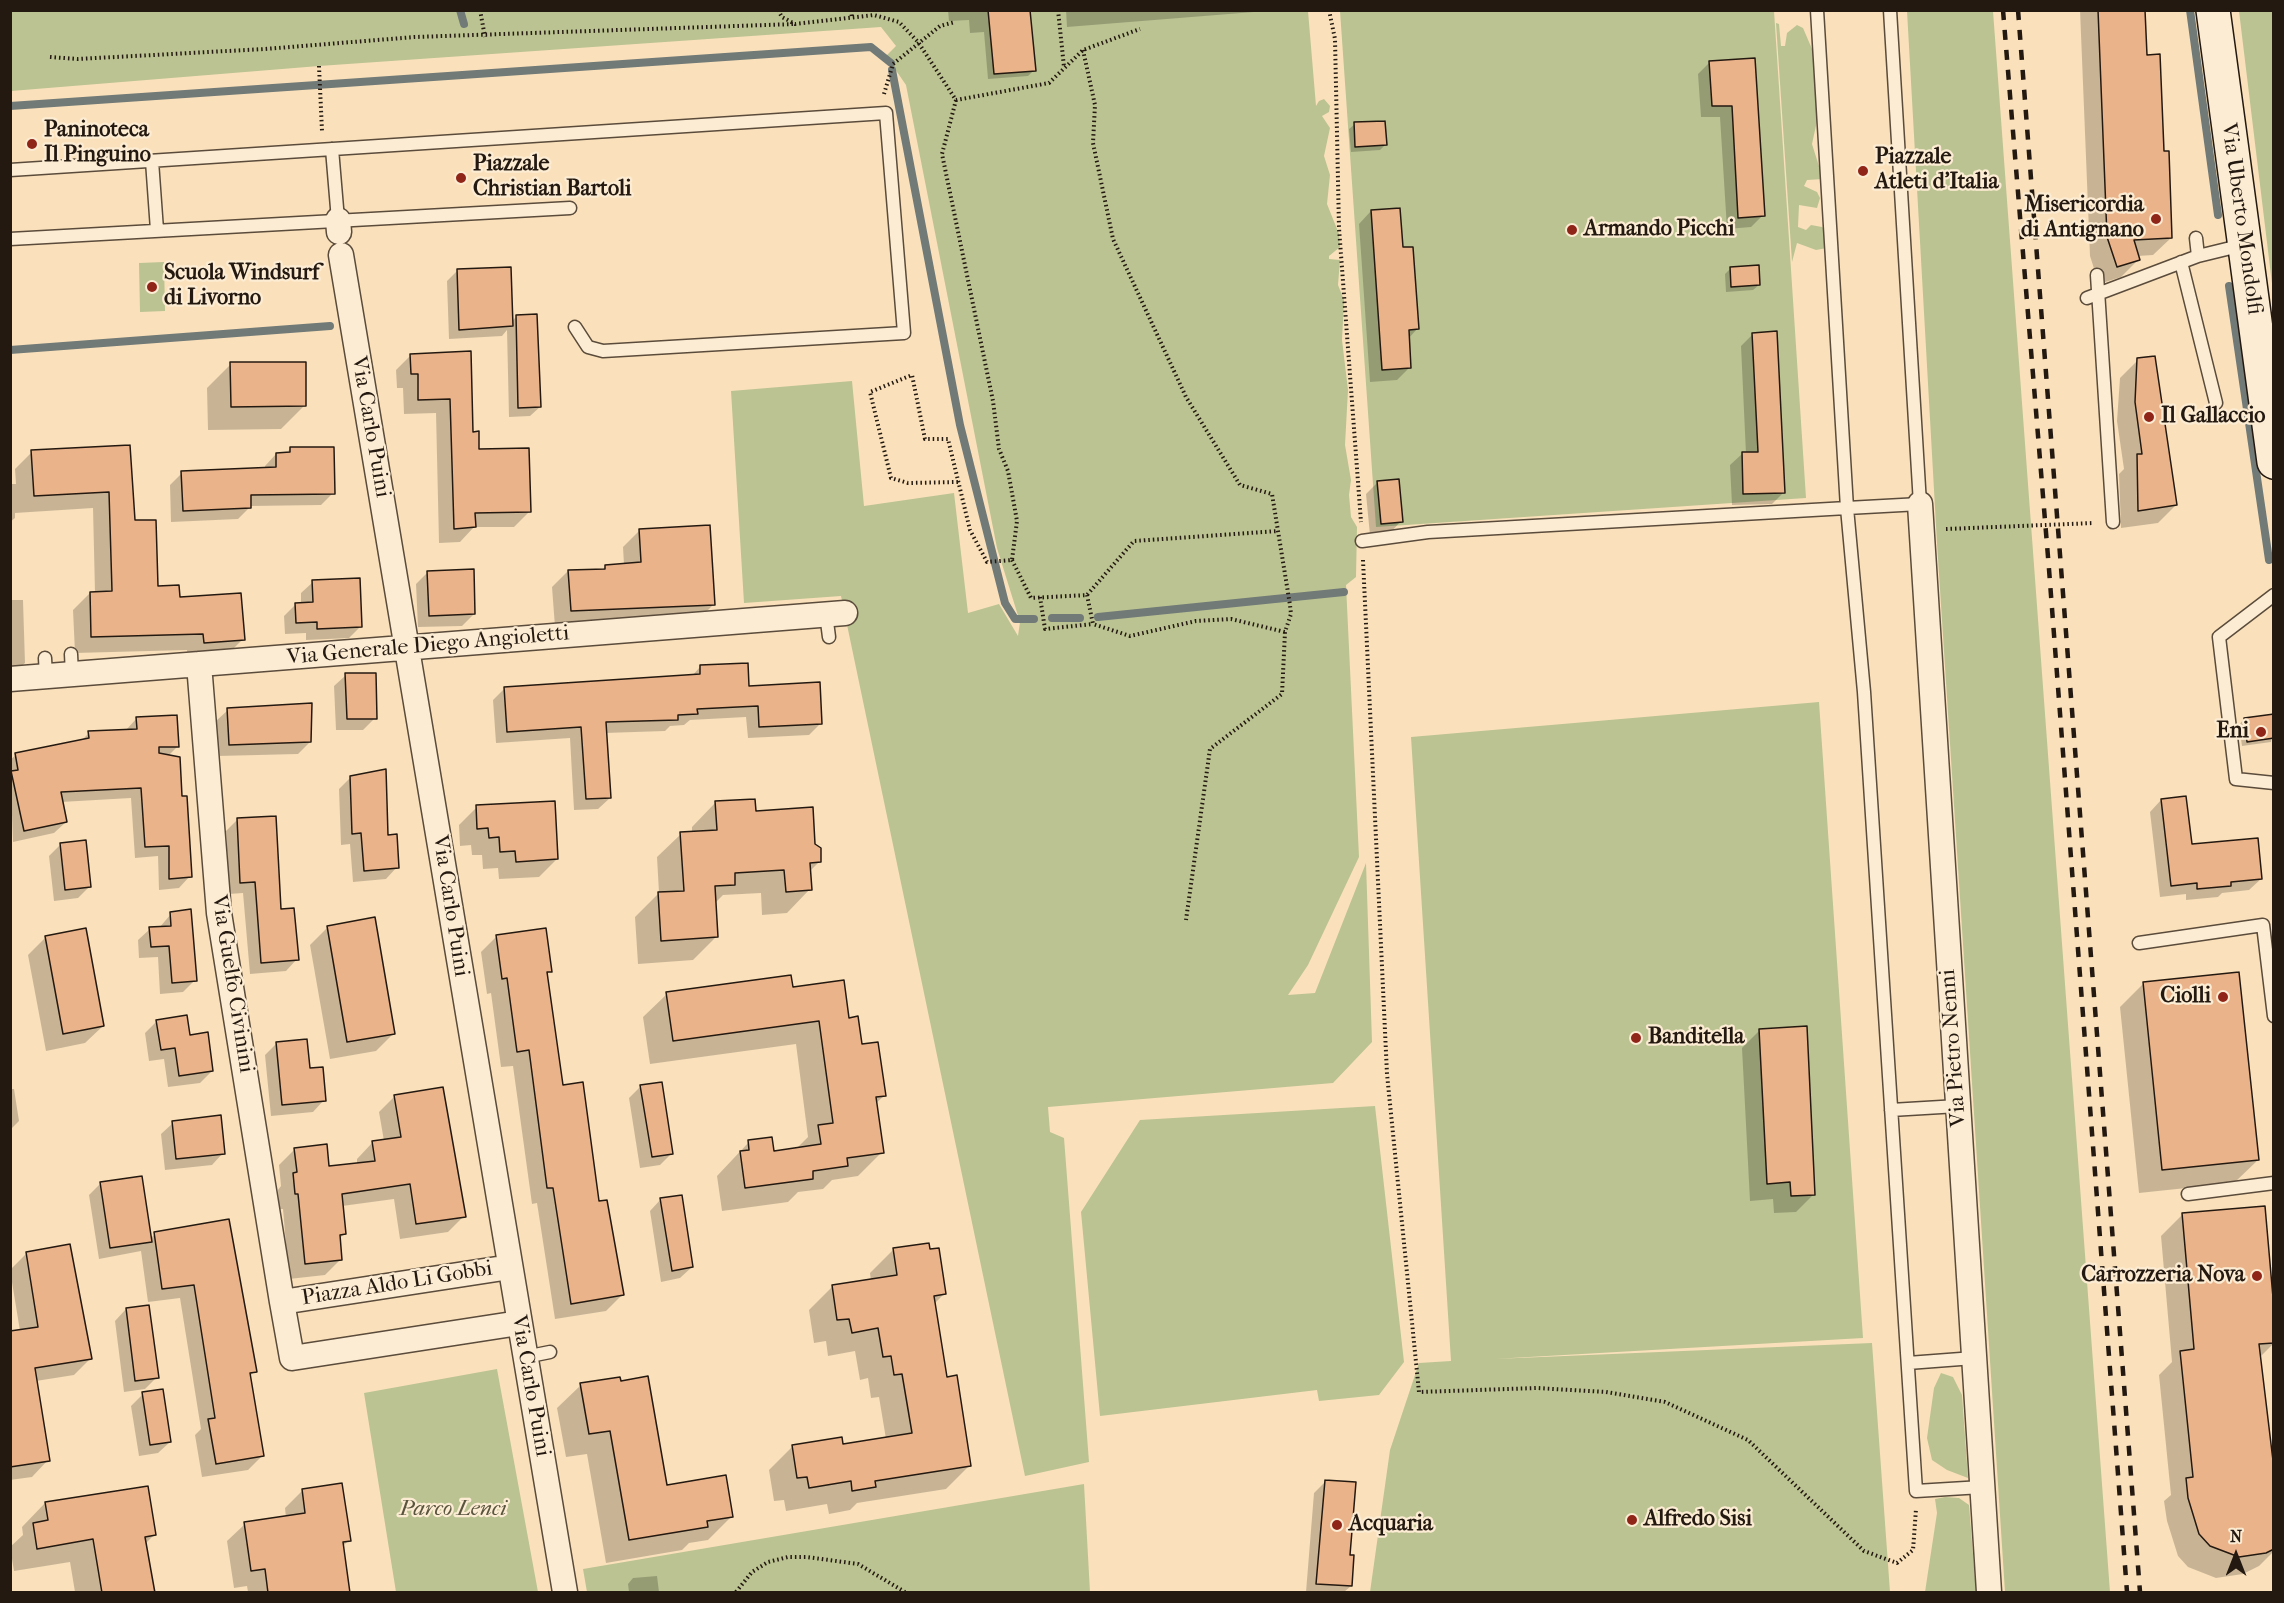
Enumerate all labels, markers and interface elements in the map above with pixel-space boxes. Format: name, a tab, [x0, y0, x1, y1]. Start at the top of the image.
place label: Paninoteca Il Pinguino	[44, 118, 151, 170]
street label: Via Uberto Mondolfi	[2214, 122, 2268, 316]
marker: Paninoteca Il Pinguino	[25, 137, 39, 151]
place label: Piazzale Atleti d'Italia	[1875, 145, 1999, 196]
place label: Piazzale Christian Bartoli	[473, 152, 632, 204]
marker: Piazzale Atleti d'Italia	[1856, 164, 1870, 178]
marker: Piazzale Christian Bartoli	[454, 171, 468, 185]
place label: Misericordia di Antignano	[2021, 193, 2144, 244]
marker: Misericordia di Antignano	[2149, 212, 2163, 226]
place label: Armando Picchi	[1584, 217, 1734, 243]
marker: Armando Picchi	[1565, 223, 1579, 237]
place label: Scuola Windsurf di Livorno	[164, 261, 319, 312]
marker: Scuola Windsurf di Livorno	[145, 280, 159, 294]
street label: Via Carlo Puini	[345, 354, 395, 500]
place label: Il Gallaccio	[2161, 404, 2265, 430]
marker: Il Gallaccio	[2142, 410, 2156, 424]
street label: Via Generale Diego Angioletti	[286, 620, 570, 672]
place label: Eni	[2216, 719, 2249, 745]
marker: Eni	[2254, 725, 2268, 739]
street label: Via Carlo Puini	[426, 833, 474, 979]
street label: Via Guelfo Civinini	[205, 893, 259, 1075]
street label: Via Pietro Nenni	[1935, 968, 1973, 1128]
place label: Ciolli	[2160, 984, 2211, 1010]
marker: Ciolli	[2216, 990, 2230, 1004]
place label: Banditella	[1648, 1025, 1744, 1051]
marker: Banditella	[1629, 1031, 1643, 1045]
street label: Piazza Aldo Li Gobbi	[300, 1256, 494, 1312]
place label: Carrozzeria Nova	[2081, 1263, 2245, 1289]
marker: Carrozzeria Nova	[2250, 1269, 2264, 1283]
street label: Via Carlo Puini	[505, 1313, 555, 1459]
park label: Parco Lenci	[399, 1497, 507, 1523]
place label: Alfredo Sisi	[1644, 1507, 1752, 1533]
place label: Acquaria	[1349, 1512, 1433, 1538]
marker: Alfredo Sisi	[1625, 1513, 1639, 1527]
marker: Acquaria	[1330, 1518, 1344, 1532]
north arrow	[2206, 1525, 2266, 1585]
text: N	[2230, 1527, 2242, 1546]

